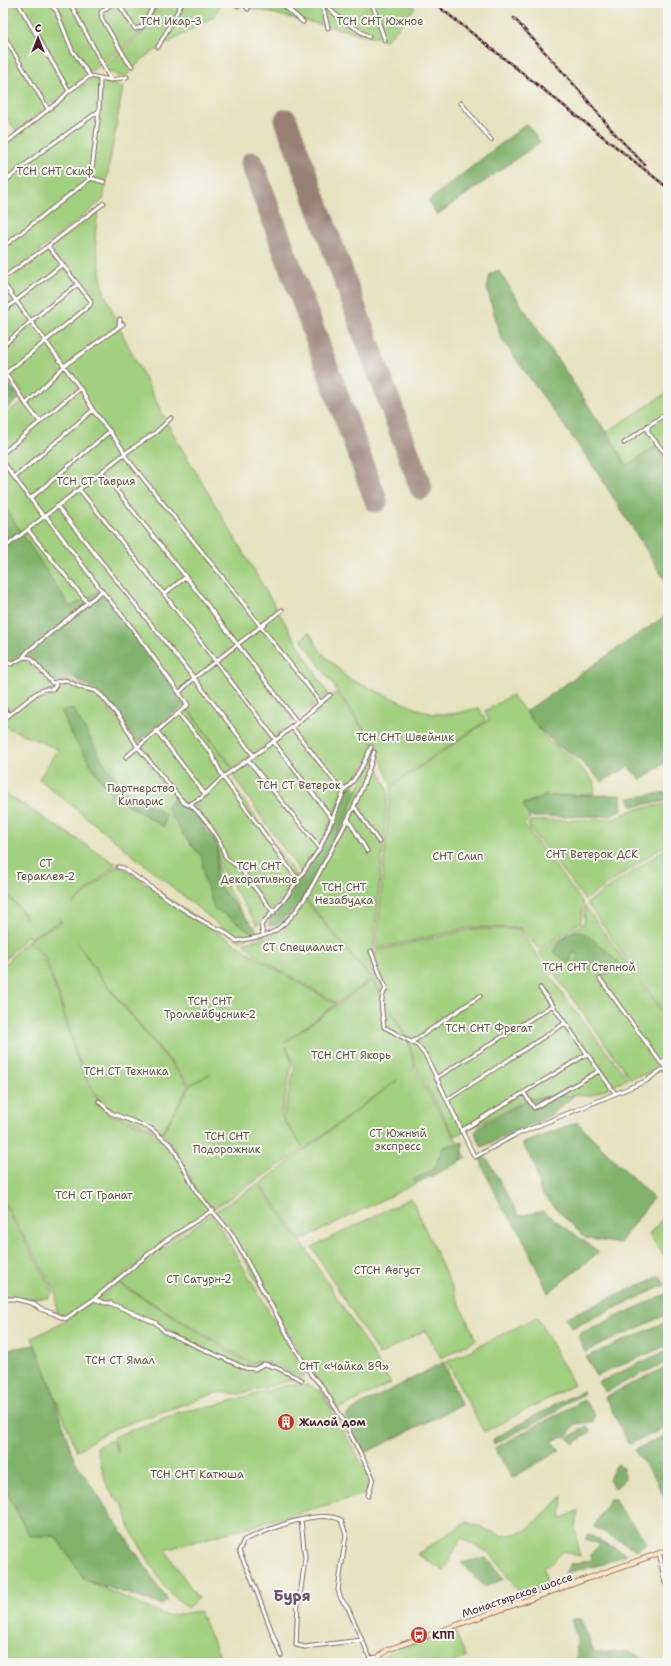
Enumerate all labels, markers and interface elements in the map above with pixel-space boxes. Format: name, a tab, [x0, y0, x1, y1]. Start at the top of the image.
park label: ТСН Икар-3	[140, 14, 202, 29]
park label: ТСН СНТ Южное	[336, 14, 424, 29]
north arrow	[18, 18, 58, 58]
text: С	[35, 21, 42, 36]
park label: ТСН СНТ Скиф	[17, 164, 94, 179]
park label: ТСН СТ Таврия	[56, 474, 136, 489]
park label: ТСН СНТ Швейник	[356, 730, 454, 745]
park label: ТСН СТ Ветерок	[257, 778, 341, 793]
park label: Партнерство Кипарис	[107, 781, 175, 809]
park label: СНТ Ветерок ДСК	[546, 847, 638, 862]
park label: СНТ Слип	[433, 849, 483, 864]
park label: СТ Гераклея-2	[17, 856, 75, 884]
park label: ТСН СНТ Декоративное	[220, 859, 298, 887]
park label: ТСН СНТ Незабудка	[315, 880, 374, 908]
park label: СТ Специалист	[263, 940, 344, 955]
park label: ТСН СНТ Степной	[542, 960, 636, 975]
park label: ТСН СНТ Троллейбусник-2	[164, 994, 256, 1022]
park label: ТСН СНТ Фрегат	[445, 1021, 533, 1036]
park label: ТСН СНТ Якорь	[311, 1048, 391, 1063]
park label: ТСН СТ Техника	[84, 1064, 169, 1079]
park label: СТ Южный экспресс	[369, 1126, 427, 1154]
park label: ТСН СНТ Подорожник	[193, 1129, 261, 1157]
park label: ТСН СТ Гранат	[55, 1188, 133, 1203]
park label: СТСН Август	[354, 1263, 421, 1278]
park label: СТ Сатурн-2	[166, 1272, 232, 1287]
park label: ТСН СТ Ямал	[85, 1353, 155, 1368]
park label: СНТ «Чайка 89»	[299, 1359, 389, 1374]
building icon: Жилой дом	[276, 1412, 296, 1432]
place label: Жилой дом	[299, 1415, 366, 1430]
park label: ТСН СНТ Катюша	[150, 1467, 244, 1482]
street label: Монастырское шоссе	[460, 1569, 575, 1622]
district label: Буря	[273, 1586, 311, 1606]
bus stop icon: КПП	[409, 1625, 429, 1645]
place label: КПП	[432, 1628, 455, 1643]

